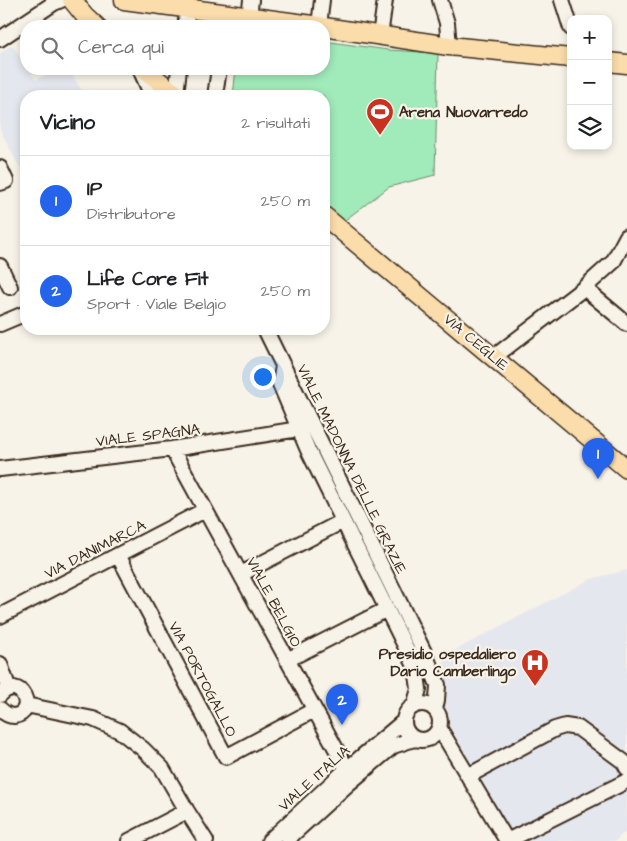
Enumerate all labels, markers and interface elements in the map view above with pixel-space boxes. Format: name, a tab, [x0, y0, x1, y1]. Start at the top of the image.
map controls	[567, 15, 612, 150]
button: +	[567, 15, 612, 60]
search box	[20, 20, 330, 75]
icon: search	[38, 34, 66, 62]
text: Cerca qui	[78, 34, 164, 61]
button: −	[567, 60, 612, 105]
sports icon: Arena Nuovarredo	[365, 97, 395, 136]
place label: Arena Nuovarredo	[399, 102, 528, 123]
button: layers	[567, 105, 612, 150]
text: Vicino	[40, 108, 95, 137]
text: 2 risultati	[241, 112, 310, 134]
text: IP	[87, 176, 102, 203]
text: 1	[55, 190, 57, 212]
text: 250 m	[261, 190, 310, 212]
text: Distributore	[87, 203, 176, 225]
text: Life Core Fit	[87, 266, 208, 293]
text: 2	[51, 280, 61, 302]
text: 250 m	[261, 280, 310, 302]
text: Sport · Viale Belgio	[87, 293, 226, 315]
street label: VIA CEGLIE	[439, 309, 513, 376]
street label: VIALE MADONNA DELLE GRAZIE	[292, 361, 412, 578]
your location	[250, 364, 276, 390]
street label: VIALE SPAGNA	[95, 419, 202, 452]
pin: 1	[582, 438, 614, 479]
street label: VIA DANIMARCA	[41, 515, 150, 584]
street label: VIALE BELGIO	[241, 554, 306, 651]
street label: VIA PORTOGALLO	[163, 618, 242, 741]
place label: Presidio ospedaliero Dario Camberlingo	[379, 644, 517, 684]
hospital icon: Presidio ospedaliero Dario Camberlingo	[520, 648, 550, 687]
pin: 2	[326, 684, 358, 725]
street label: VIALE ITALIA	[274, 740, 355, 816]

